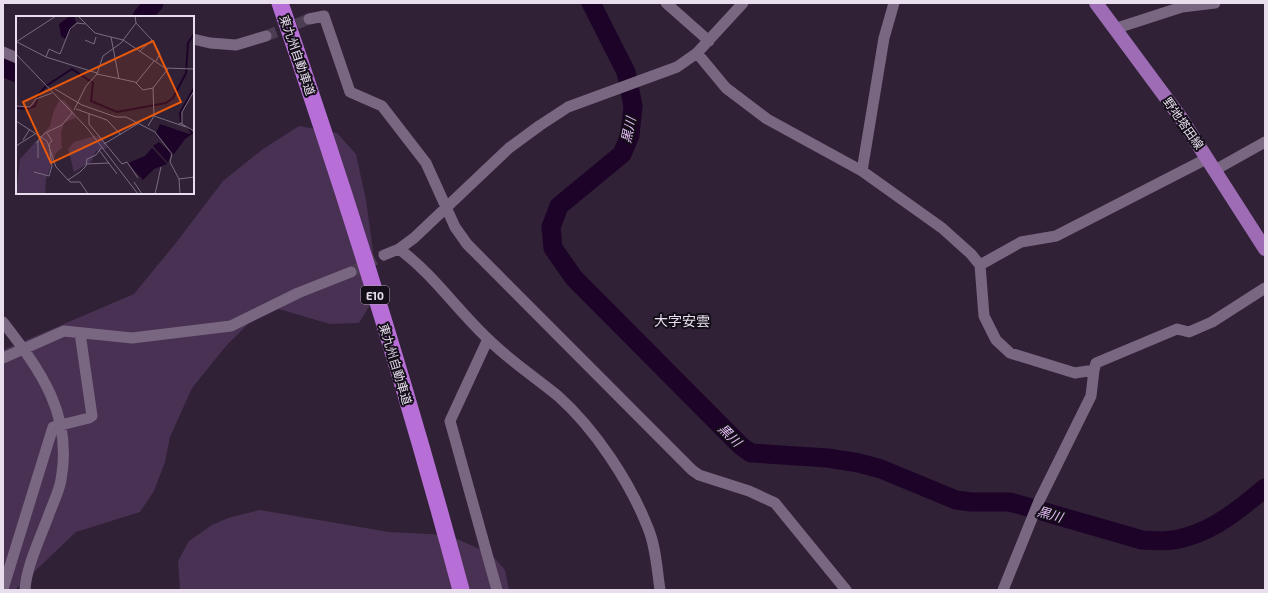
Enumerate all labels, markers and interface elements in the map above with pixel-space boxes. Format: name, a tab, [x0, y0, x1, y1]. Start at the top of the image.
street label: 東九州自動車道	[278, 13, 318, 97]
inset map	[16, 16, 194, 194]
street label: 野地塔田線	[1161, 94, 1207, 152]
water label: 黒川	[617, 114, 639, 144]
road number: E10	[361, 286, 389, 304]
district label: 大字安雲	[654, 312, 710, 329]
street label: 東九州自動車道	[377, 322, 415, 406]
water label: 黒川	[715, 420, 746, 451]
water label: 黒川	[1035, 503, 1067, 526]

